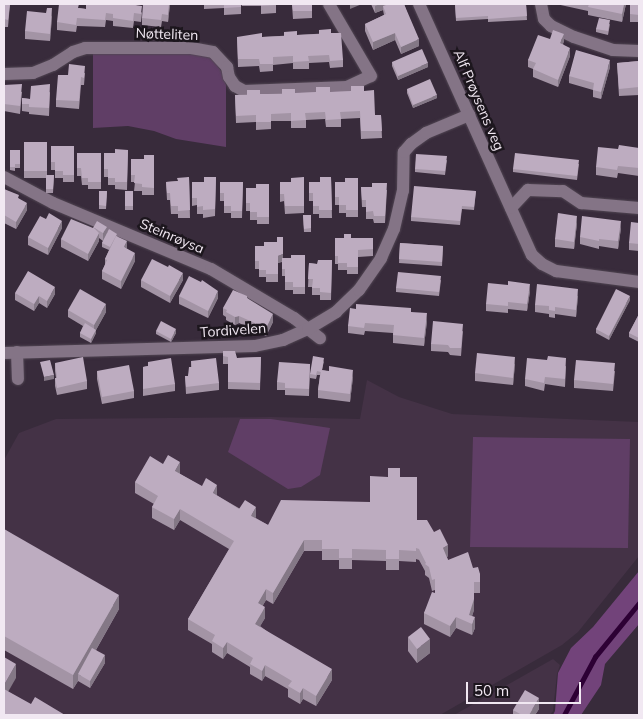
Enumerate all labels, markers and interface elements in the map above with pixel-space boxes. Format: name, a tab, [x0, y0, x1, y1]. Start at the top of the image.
street label: Nøtteliten	[135, 25, 199, 43]
street label: Alf Prøysens veg	[450, 47, 508, 153]
street label: Steinrøysa	[137, 215, 207, 257]
street label: Tordivelen	[199, 319, 267, 341]
scale bar	[468, 672, 583, 704]
text: 50 m	[474, 681, 509, 700]

